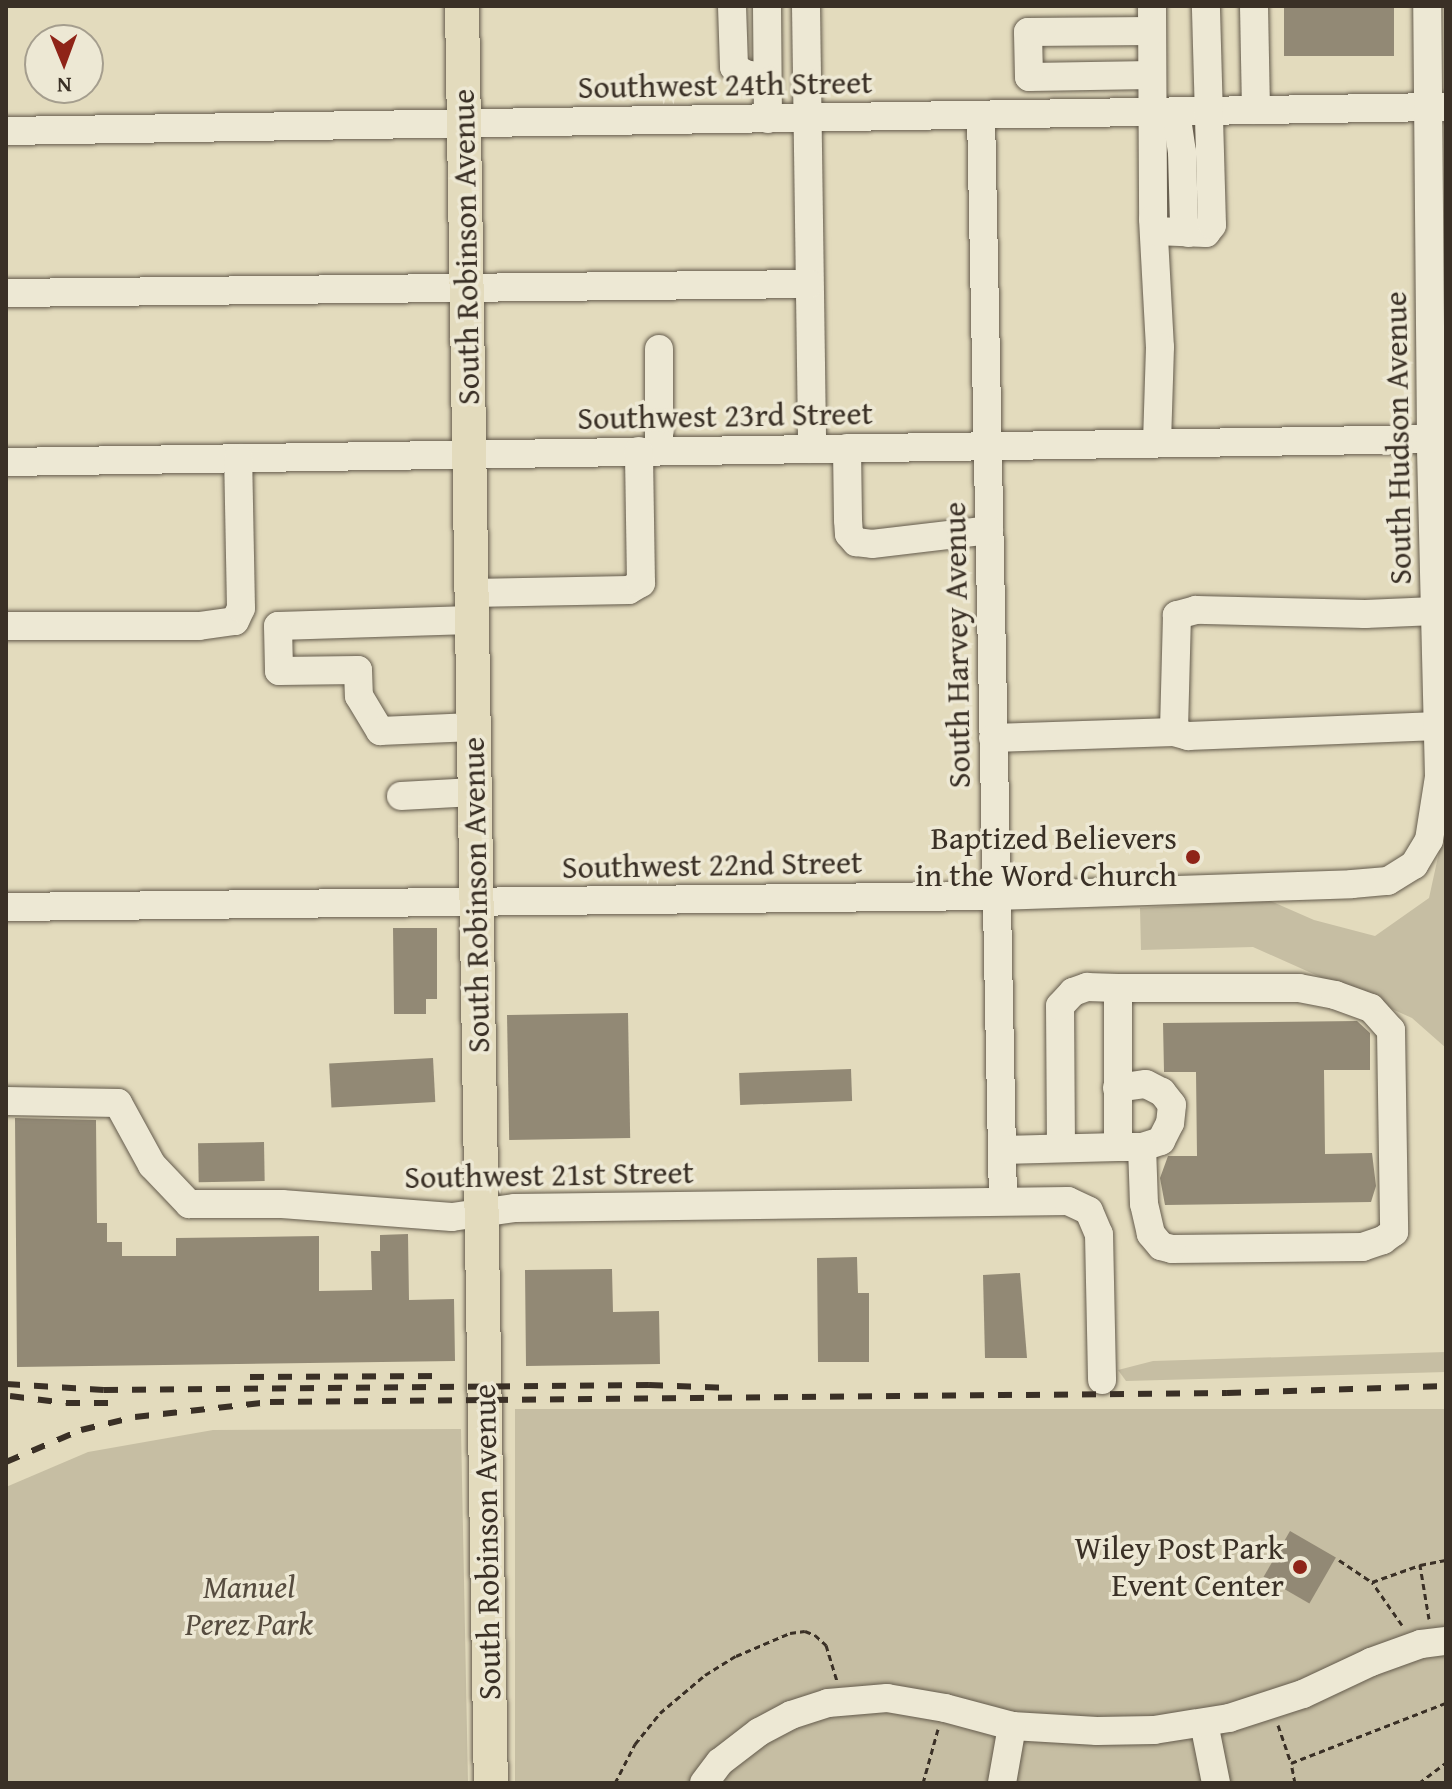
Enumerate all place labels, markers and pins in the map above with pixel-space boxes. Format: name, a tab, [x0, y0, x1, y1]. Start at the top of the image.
place label: Baptized Believers in the Word Church	[915, 820, 1177, 895]
marker: Baptized Believers in the Word Church	[1184, 848, 1202, 866]
place label: Wiley Post Park Event Center	[1074, 1530, 1284, 1605]
marker: Wiley Post Park Event Center	[1291, 1558, 1309, 1576]

